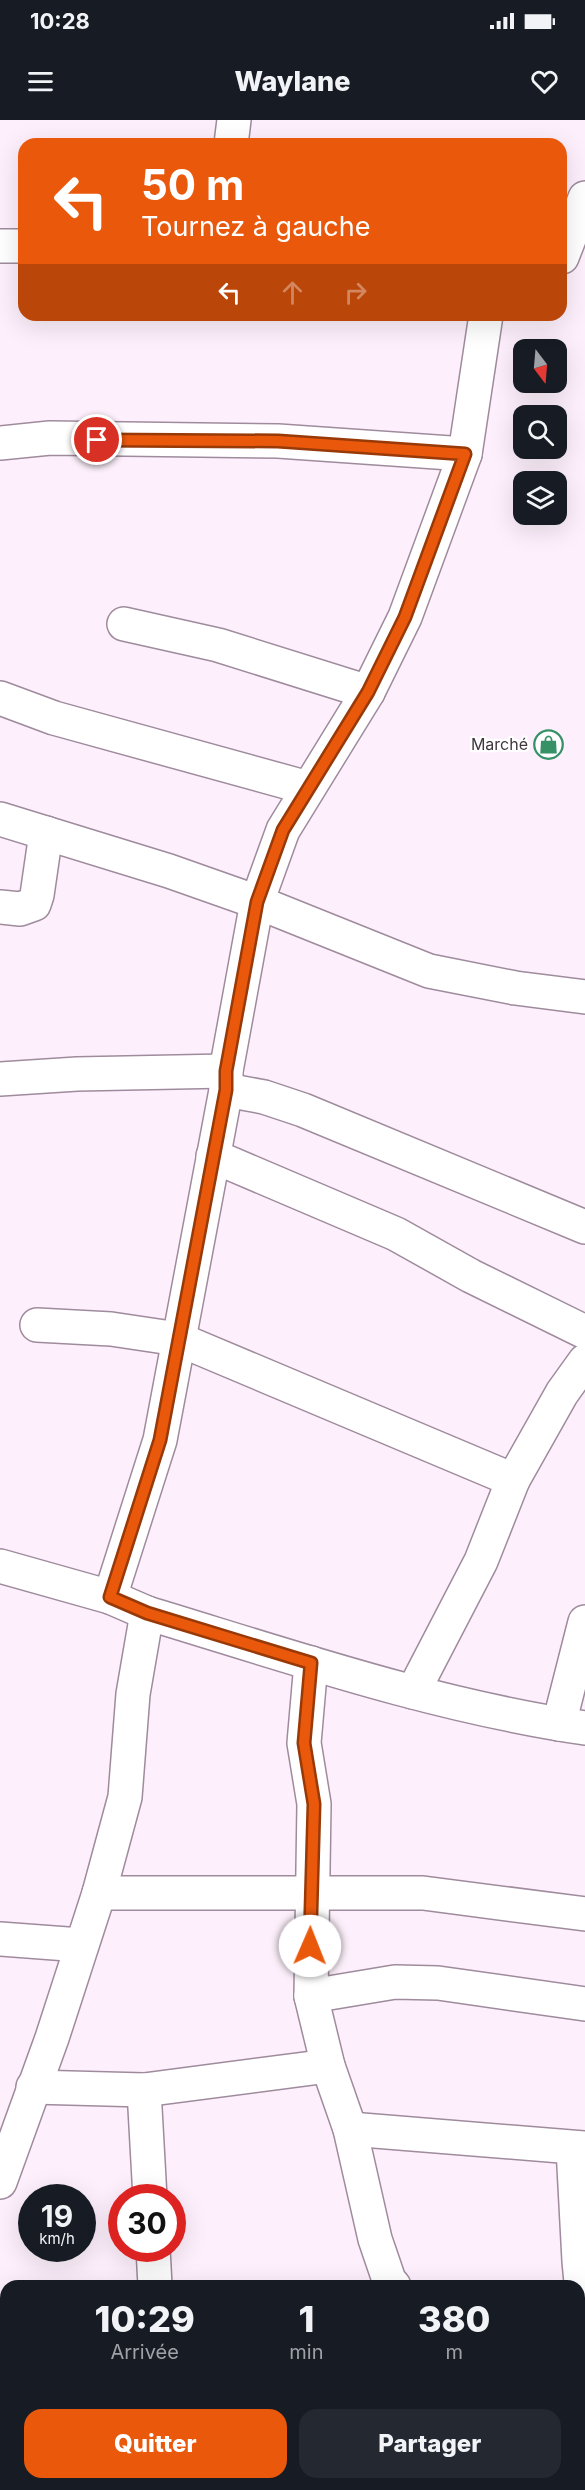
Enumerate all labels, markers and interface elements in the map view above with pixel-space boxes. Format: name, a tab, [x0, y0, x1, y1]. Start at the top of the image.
text: 10:28	[30, 8, 90, 34]
icon: menu	[24, 65, 57, 98]
text: Waylane	[235, 65, 350, 98]
icon: heart	[528, 65, 561, 98]
text: 50 m	[141, 159, 244, 210]
icon: left	[42, 162, 120, 240]
text: Tournez à gauche	[141, 210, 370, 243]
icon: left	[213, 276, 246, 309]
icon: ahead	[276, 276, 309, 309]
icon: right	[339, 276, 372, 309]
north arrow	[513, 339, 567, 393]
map controls	[513, 339, 567, 525]
button: search	[513, 405, 567, 459]
pin	[71, 414, 122, 465]
icon: arrive	[80, 423, 113, 456]
button: layers	[513, 471, 567, 525]
shop icon: Marché	[533, 728, 565, 760]
place label: Marché	[471, 734, 528, 754]
position arrow	[278, 1914, 342, 1978]
speed limit sign: 30	[108, 2184, 186, 2262]
text: 19	[41, 2198, 73, 2234]
text: km/h	[39, 2229, 75, 2248]
text: 10:29	[95, 2297, 195, 2341]
text: 1	[298, 2297, 314, 2341]
text: 380	[418, 2297, 490, 2341]
text: Arrivée	[110, 2340, 179, 2364]
text: min	[289, 2340, 323, 2364]
text: m	[445, 2340, 463, 2364]
button: Quitter	[24, 2409, 287, 2478]
button: Partager	[299, 2409, 561, 2478]

